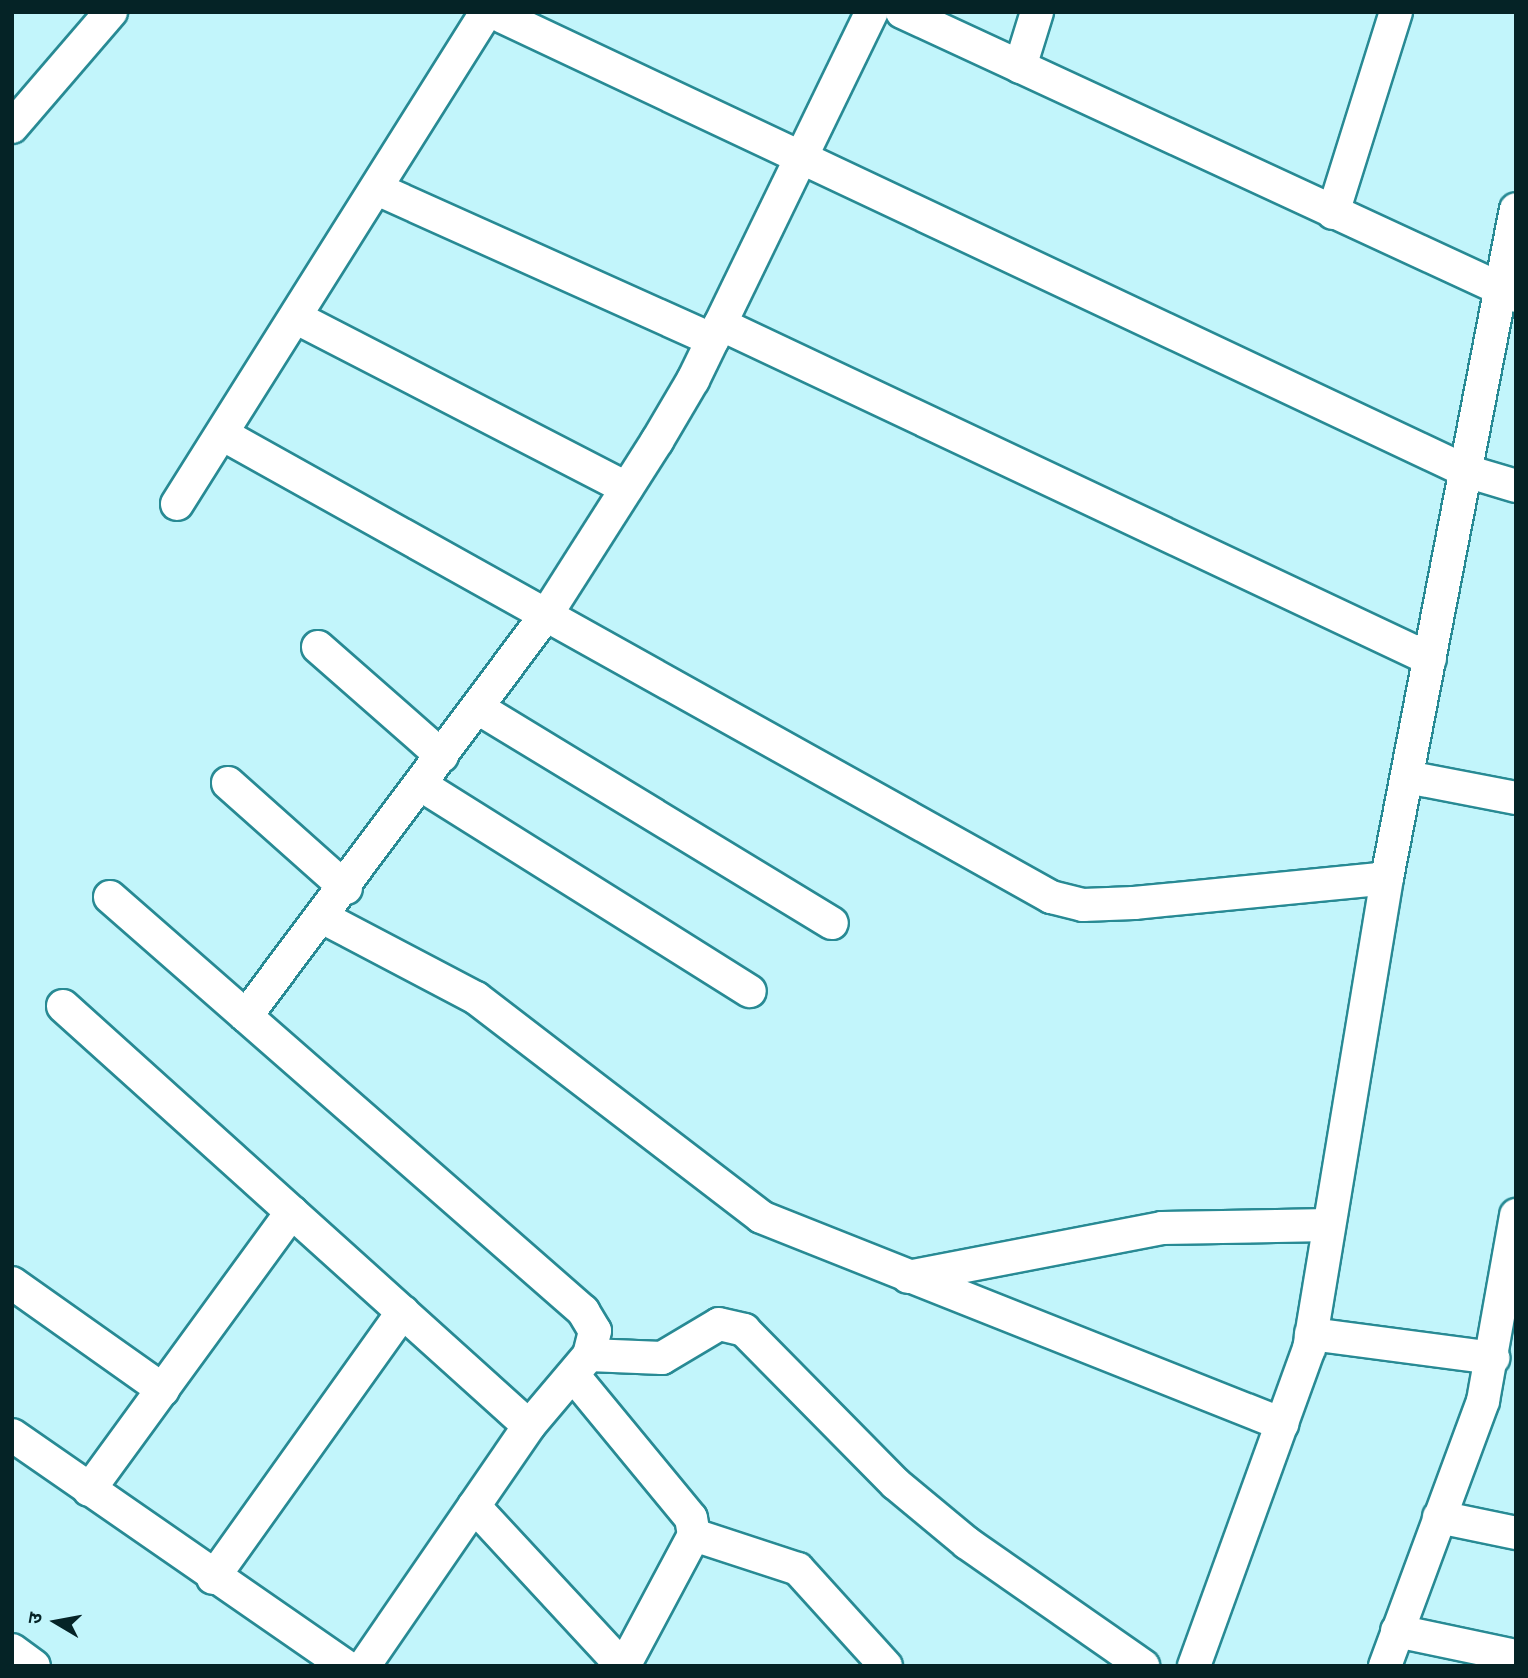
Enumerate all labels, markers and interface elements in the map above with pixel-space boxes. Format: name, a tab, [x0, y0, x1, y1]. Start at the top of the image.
north arrow	[21, 1587, 91, 1657]
text: उ	[24, 1611, 46, 1626]

